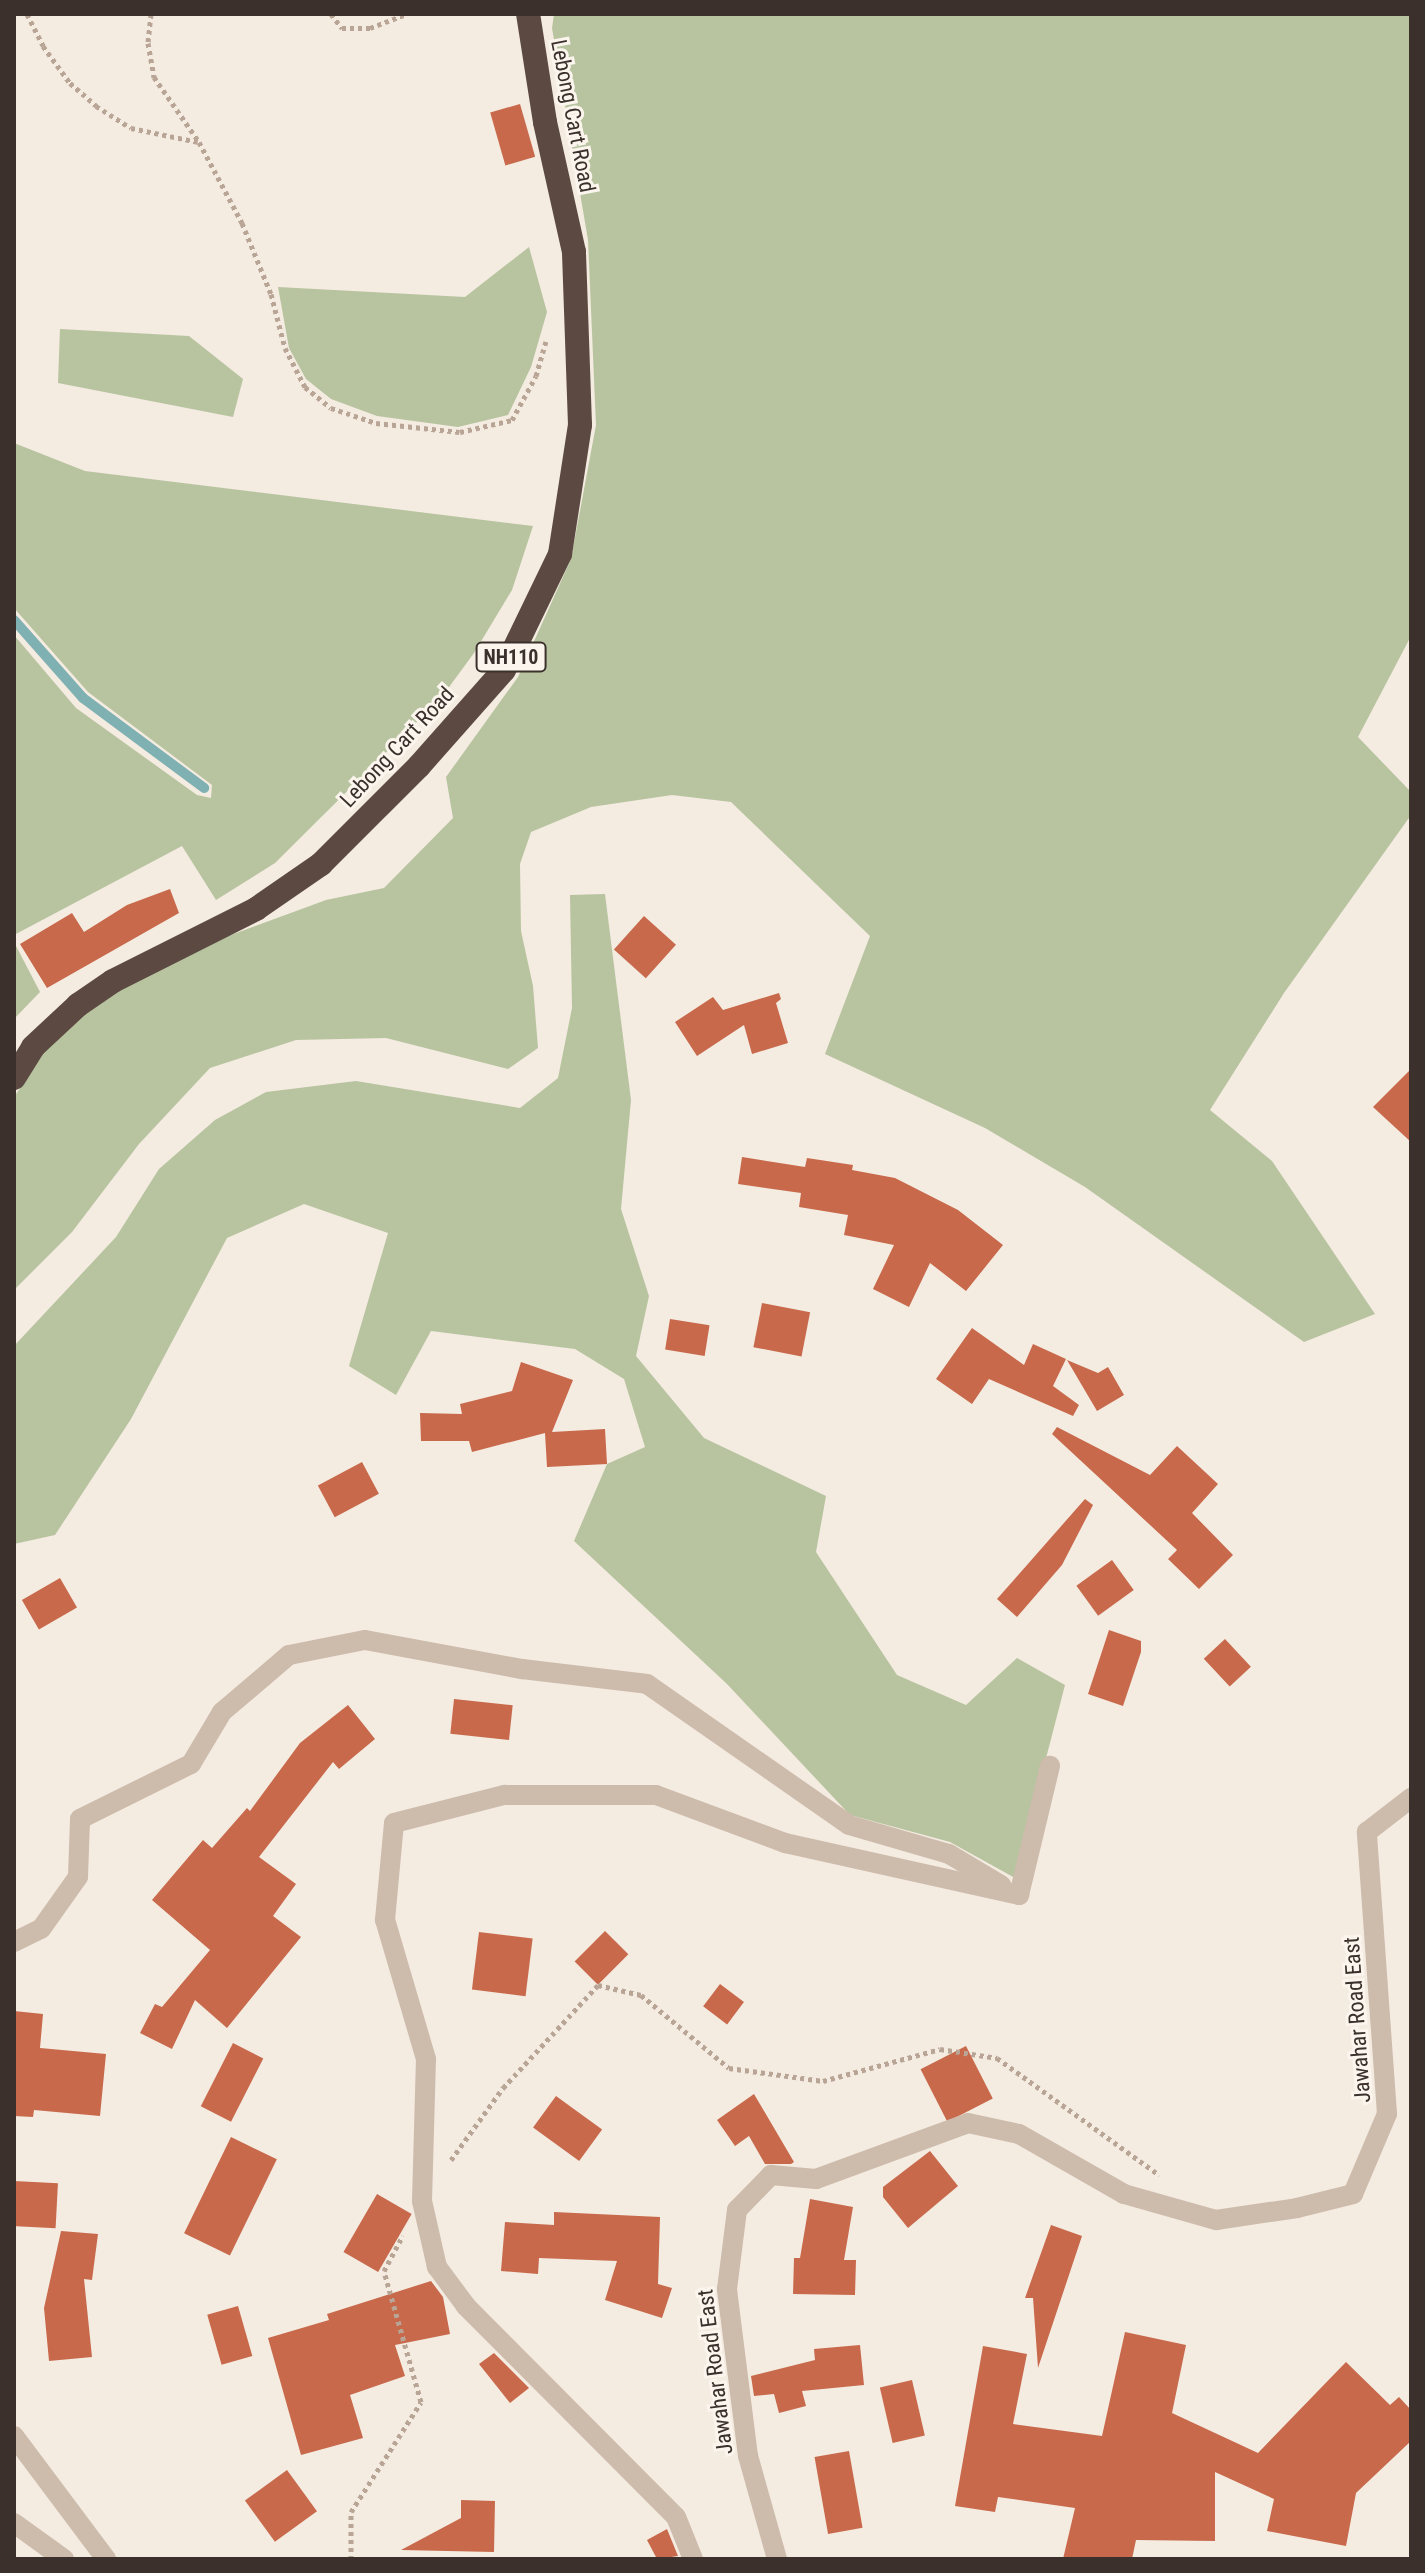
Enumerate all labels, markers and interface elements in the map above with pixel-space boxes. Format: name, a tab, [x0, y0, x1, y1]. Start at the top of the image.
street label: Lebong Cart Road	[545, 37, 601, 195]
road number: NH110	[475, 641, 547, 673]
street label: Lebong Cart Road	[334, 681, 460, 813]
street label: Jawahar Road East	[1338, 1936, 1376, 2104]
street label: Jawahar Road East	[692, 2288, 738, 2456]

